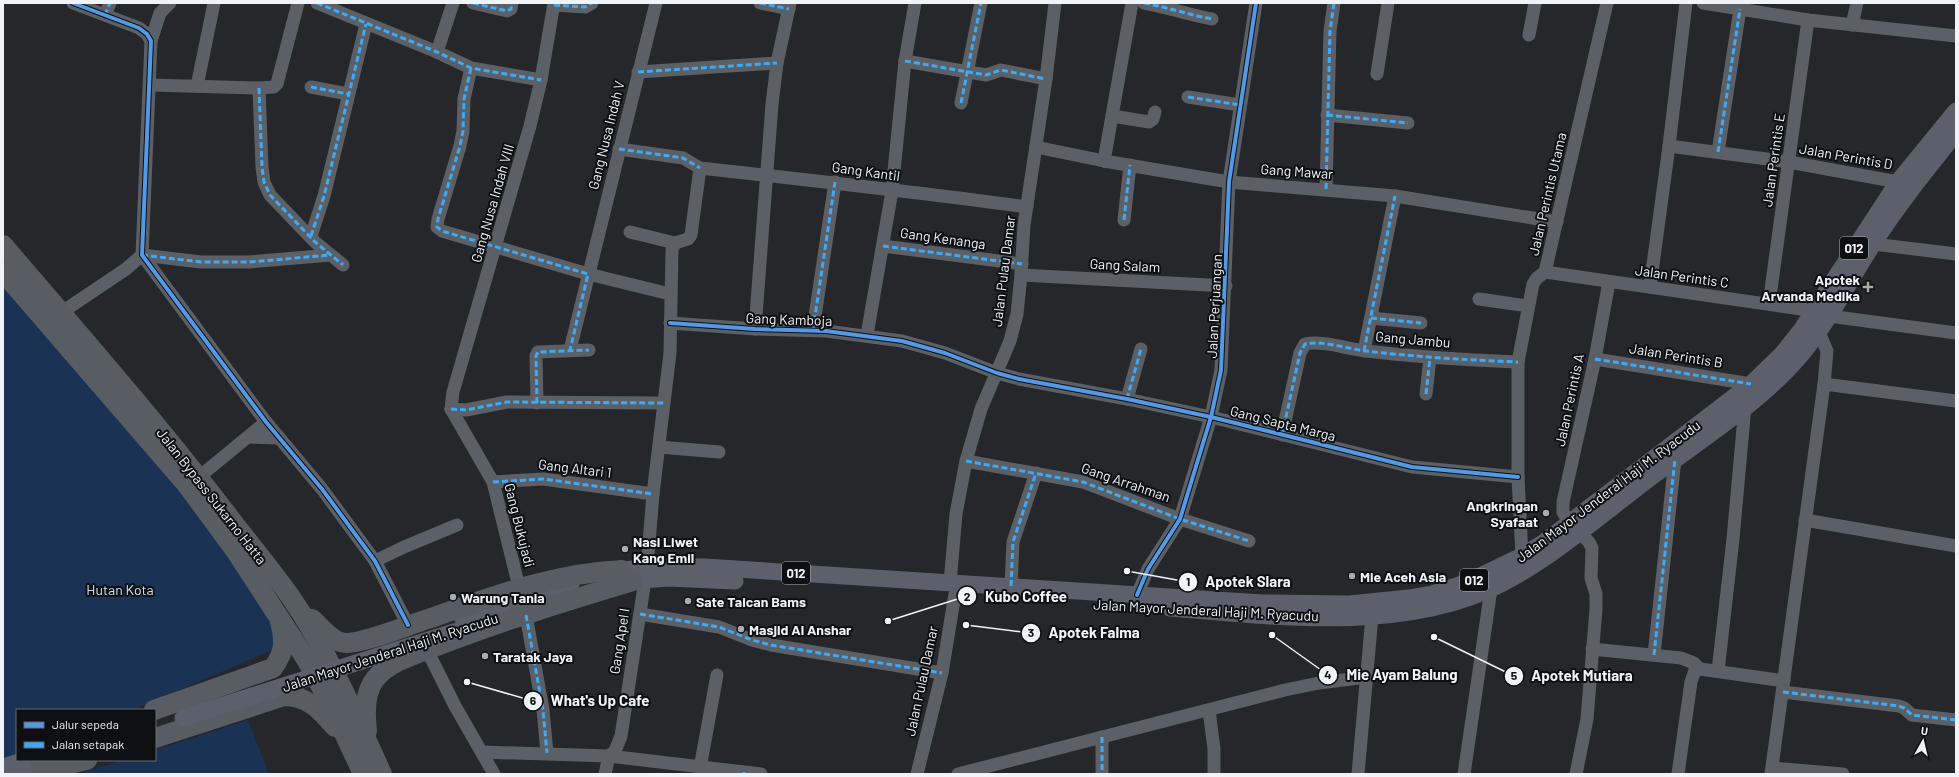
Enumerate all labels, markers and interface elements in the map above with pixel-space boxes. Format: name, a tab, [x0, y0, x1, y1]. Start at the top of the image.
street label: Gang Nusa Indah V	[584, 79, 628, 191]
street label: Jalan Perintis E	[1758, 112, 1788, 208]
street label: Jalan Perintis Utama	[1525, 131, 1569, 257]
street label: Jalan Perintis D	[1798, 139, 1894, 173]
street label: Gang Nusa Indah VIII	[467, 142, 517, 264]
street label: Gang Kantil	[831, 158, 901, 184]
street label: Gang Mawar	[1260, 160, 1334, 182]
street label: Jalan Pulau Damar	[988, 214, 1018, 328]
street label: Gang Kenanga	[899, 224, 987, 252]
road number: 012	[1840, 237, 1868, 259]
street label: Jalan Perjuangan	[1203, 253, 1225, 359]
street label: Gang Salam	[1089, 255, 1161, 275]
street label: Jalan Perintis C	[1634, 261, 1730, 291]
place label: Apotek Arvanda Medika	[1761, 271, 1861, 304]
marker: Apotek Arvanda Medika	[1863, 282, 1873, 292]
street label: Gang Kamboja	[745, 309, 833, 329]
street label: Gang Jambu	[1375, 327, 1451, 351]
street label: Jalan Perintis B	[1628, 339, 1724, 371]
street label: Jalan Perintis A	[1551, 352, 1587, 448]
street label: Gang Sapta Marga	[1228, 402, 1338, 444]
street label: Jalan Mayor Jenderal Haji M. Ryacudu	[1513, 416, 1703, 566]
street label: Jalan Bypass Sukarno Hatta	[153, 424, 271, 568]
street label: Gang Altari 1	[537, 455, 613, 481]
street label: Gang Arrahman	[1079, 459, 1173, 505]
street label: Gang Bukujadi	[501, 481, 539, 569]
place label: Angkringan Syafaat	[1466, 497, 1538, 530]
marker: Angkringan Syafaat	[1541, 508, 1551, 518]
place label: Nasi Liwet Kang Emil	[633, 533, 698, 566]
marker: Nasi Liwet Kang Emil	[620, 544, 630, 554]
road number: 012	[782, 562, 810, 584]
callout: Apotek Slara	[1178, 568, 1299, 595]
place label: Mie Aceh Asia	[1360, 568, 1446, 585]
road number: 012	[1460, 569, 1488, 591]
marker: Mie Aceh Asia	[1347, 571, 1357, 581]
text: Apotek Slara	[1205, 572, 1291, 590]
text: 1	[1186, 574, 1190, 588]
park label: Hutan Kota	[86, 581, 154, 598]
callout: Kubo Coffee	[957, 583, 1075, 610]
text: Kubo Coffee	[985, 587, 1067, 605]
place label: Warung Tania	[461, 589, 545, 606]
text: 2	[964, 589, 971, 603]
marker: Warung Tania	[448, 592, 458, 602]
place label: Sate Taican Bams	[696, 593, 806, 610]
marker: Sate Taican Bams	[683, 596, 693, 606]
street label: Jalan Mayor Jenderal Haji M. Ryacudu	[1093, 596, 1319, 624]
street label: Gang Apel I	[605, 607, 633, 675]
street label: Jalan Mayor Jenderal Haji M. Ryacudu	[280, 609, 500, 695]
callout: Apotek Falma	[1021, 619, 1148, 646]
place label: Masjid Al Anshar	[749, 621, 852, 638]
text: Apotek Falma	[1048, 623, 1140, 641]
marker: Masjid Al Anshar	[736, 624, 746, 634]
street label: Jalan Pulau Damar	[901, 624, 941, 738]
text: 3	[1028, 625, 1034, 639]
place label: Taratak Jaya	[493, 648, 573, 665]
marker: Taratak Jaya	[480, 651, 490, 661]
callout: Mie Ayam Balung	[1318, 661, 1466, 688]
callout: Apotek Mutiara	[1504, 662, 1641, 689]
text: Mie Ayam Balung	[1346, 665, 1458, 683]
text: Apotek Mutiara	[1531, 666, 1633, 684]
text: 4	[1324, 667, 1332, 681]
text: 5	[1511, 668, 1518, 682]
callout: What's Up Cafe	[523, 687, 657, 714]
text: What's Up Cafe	[551, 691, 649, 709]
text: 6	[530, 693, 537, 707]
legend	[16, 709, 156, 761]
text: Jalur sepeda	[52, 717, 119, 731]
north arrow	[1903, 721, 1943, 761]
text: U	[1920, 724, 1929, 738]
text: Jalan setapak	[52, 737, 124, 751]

